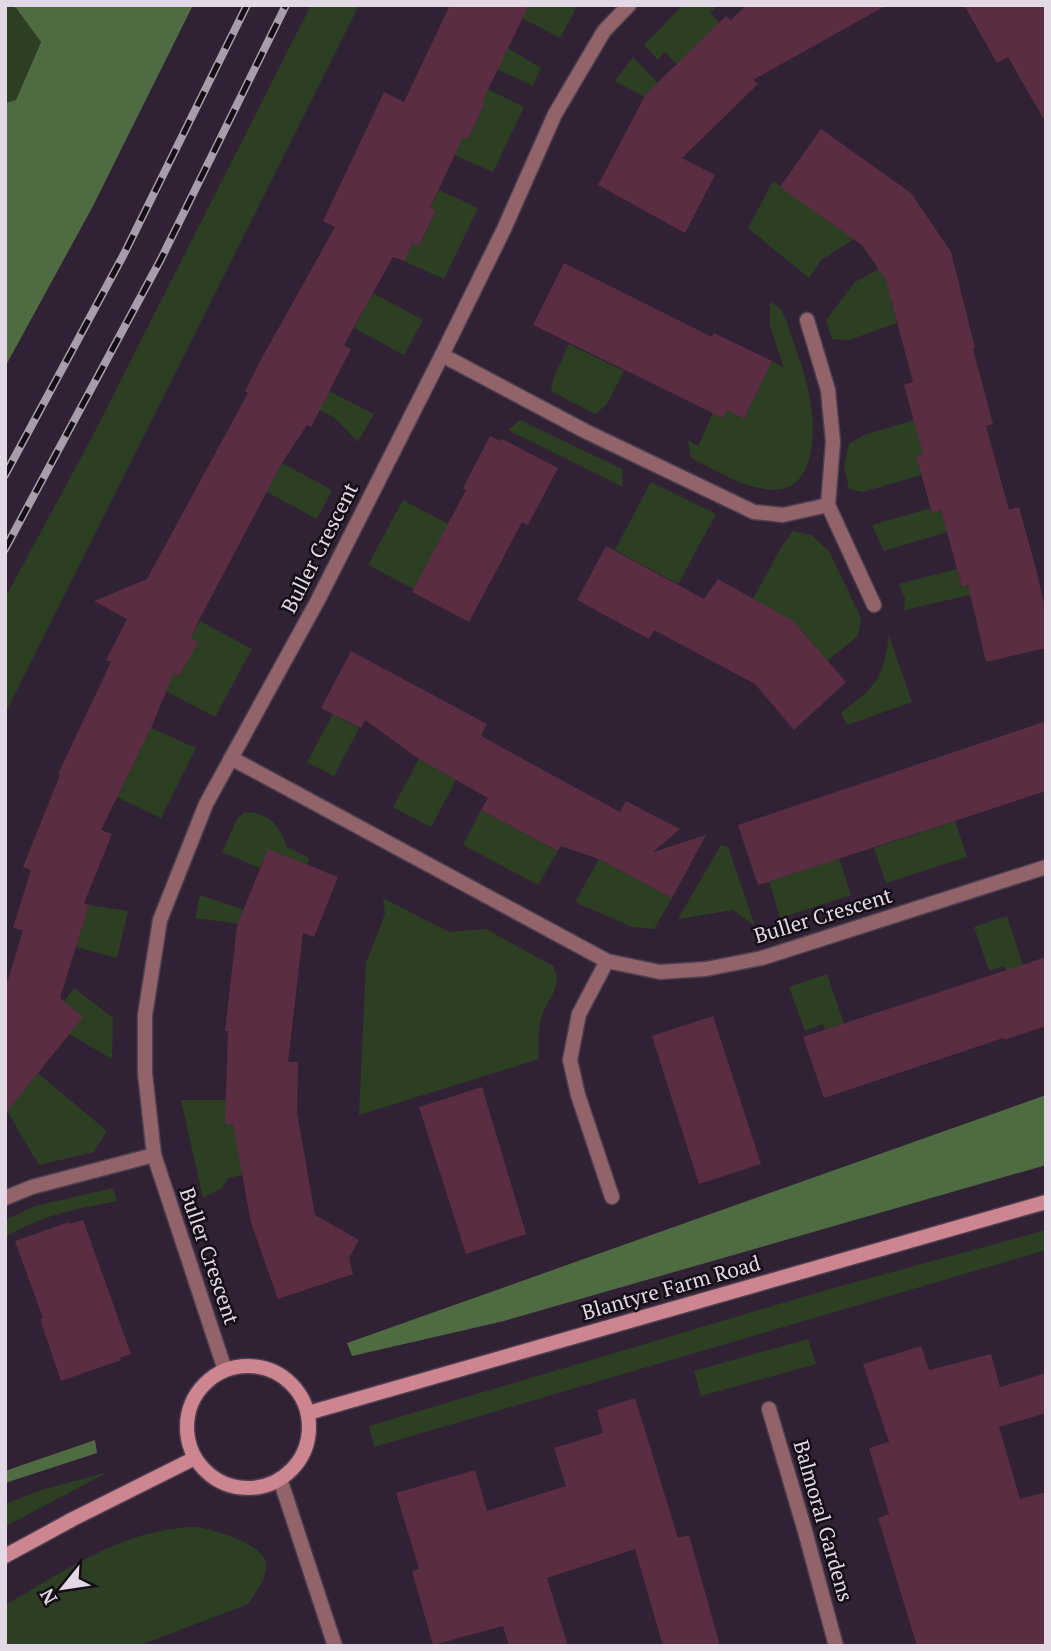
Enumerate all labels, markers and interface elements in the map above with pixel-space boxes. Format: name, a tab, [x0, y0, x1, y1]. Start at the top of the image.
street label: Buller Crescent	[274, 477, 364, 618]
street label: Buller Crescent	[750, 881, 895, 949]
street label: Buller Crescent	[173, 1184, 246, 1328]
street label: Blantyre Farm Road	[578, 1248, 764, 1326]
street label: Balmoral Gardens	[788, 1437, 860, 1605]
north arrow	[28, 1553, 98, 1623]
text: N	[33, 1584, 62, 1609]

